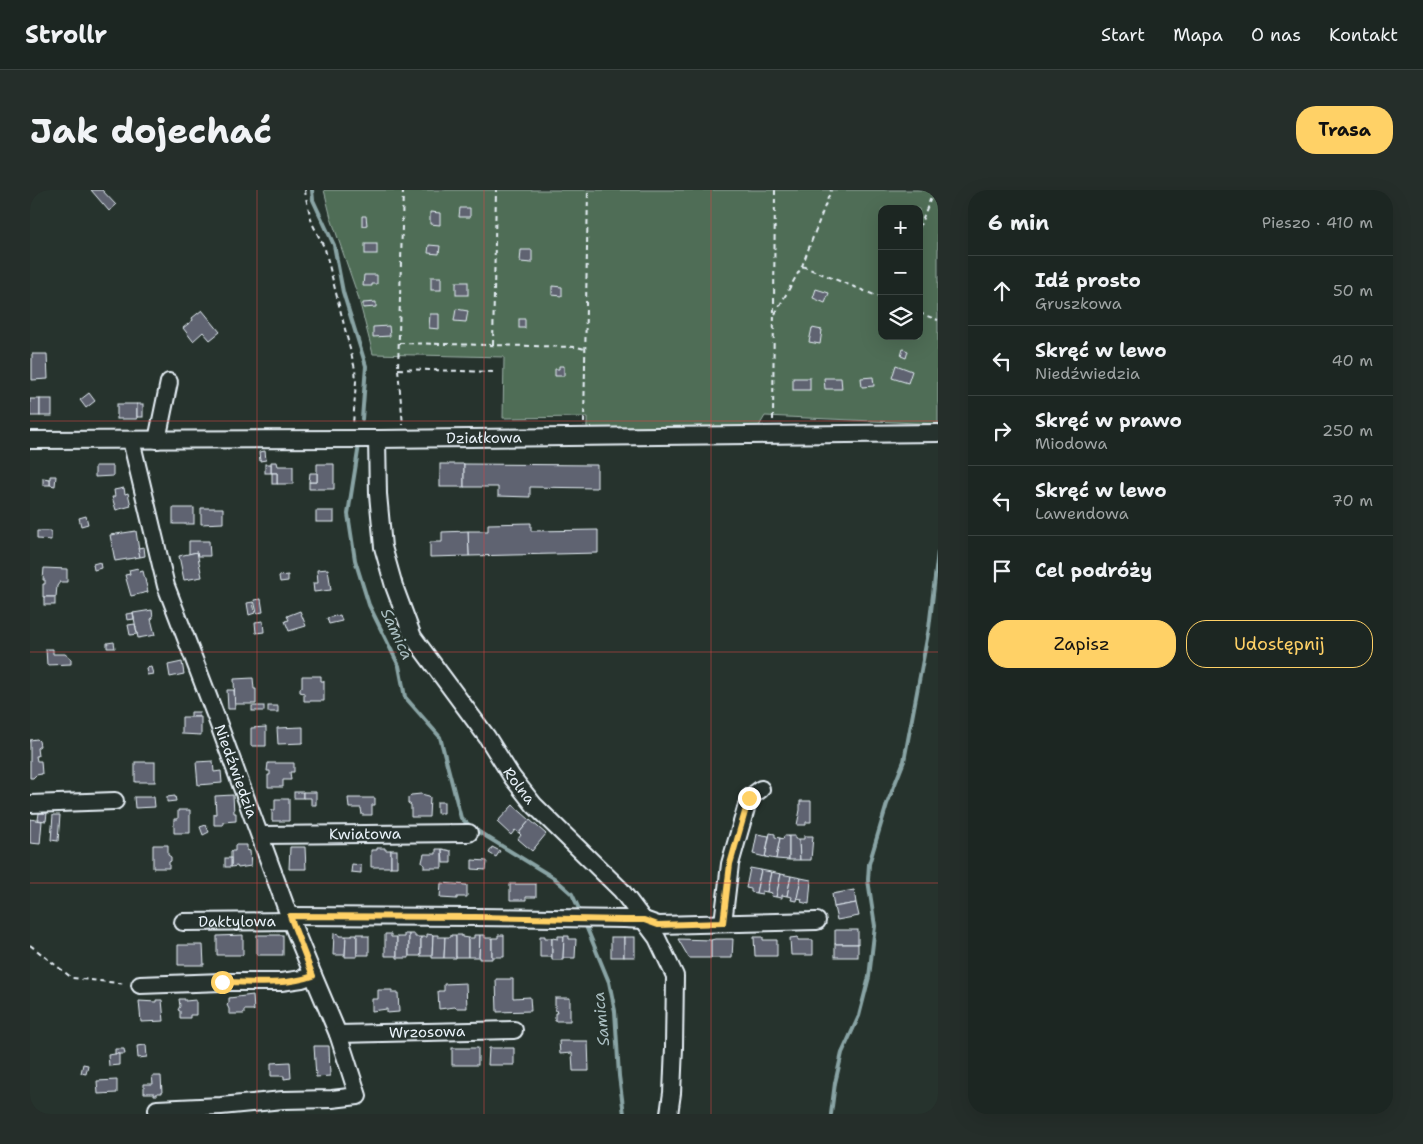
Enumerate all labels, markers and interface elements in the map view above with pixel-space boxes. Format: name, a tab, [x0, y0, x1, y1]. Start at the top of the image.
text: Strollr	[25, 19, 107, 51]
text: Start	[1101, 23, 1145, 47]
text: Mapa	[1173, 23, 1223, 47]
text: O nas	[1251, 23, 1301, 47]
text: Kontakt	[1329, 23, 1398, 47]
button: Trasa	[1296, 106, 1393, 154]
text: Jak dojechać	[30, 107, 272, 154]
map controls	[878, 205, 923, 340]
button: +	[878, 205, 923, 250]
text: 6 min	[988, 209, 1049, 237]
text: Pieszo · 410 m	[1262, 212, 1373, 233]
button: −	[878, 250, 923, 295]
text: Idź prosto	[1035, 268, 1141, 293]
icon: ahead	[988, 277, 1016, 305]
text: 50 m	[1333, 280, 1373, 301]
text: Gruszkowa	[1035, 293, 1122, 314]
button: layers	[878, 295, 923, 340]
text: Skręć w lewo	[1035, 338, 1167, 363]
icon: left	[988, 347, 1016, 375]
text: 40 m	[1331, 350, 1373, 371]
text: Niedźwiedzia	[1035, 363, 1140, 384]
text: Skręć w prawo	[1035, 408, 1182, 433]
icon: right	[988, 417, 1016, 445]
text: 250 m	[1322, 420, 1373, 441]
street label: Działkowa	[446, 427, 523, 448]
text: Miodowa	[1035, 433, 1107, 454]
text: Skręć w lewo	[1035, 478, 1167, 503]
icon: left	[988, 487, 1016, 515]
text: 70 m	[1332, 490, 1373, 511]
text: Lawendowa	[1035, 503, 1129, 524]
icon: arrive	[988, 557, 1016, 585]
text: Cel podróży	[1035, 558, 1152, 583]
water label: Samica	[376, 605, 418, 663]
button: Zapisz	[988, 620, 1176, 668]
button: Udostępnij	[1186, 620, 1373, 668]
street label: Niedźwiedzia	[210, 721, 262, 821]
street label: Rolna	[498, 763, 540, 809]
route end	[738, 787, 761, 810]
street label: Kwiatowa	[329, 824, 402, 844]
street label: Daktylowa	[198, 911, 276, 932]
route start	[211, 971, 234, 994]
water label: Samica	[588, 991, 614, 1047]
street label: Wrzosowa	[389, 1021, 466, 1043]

